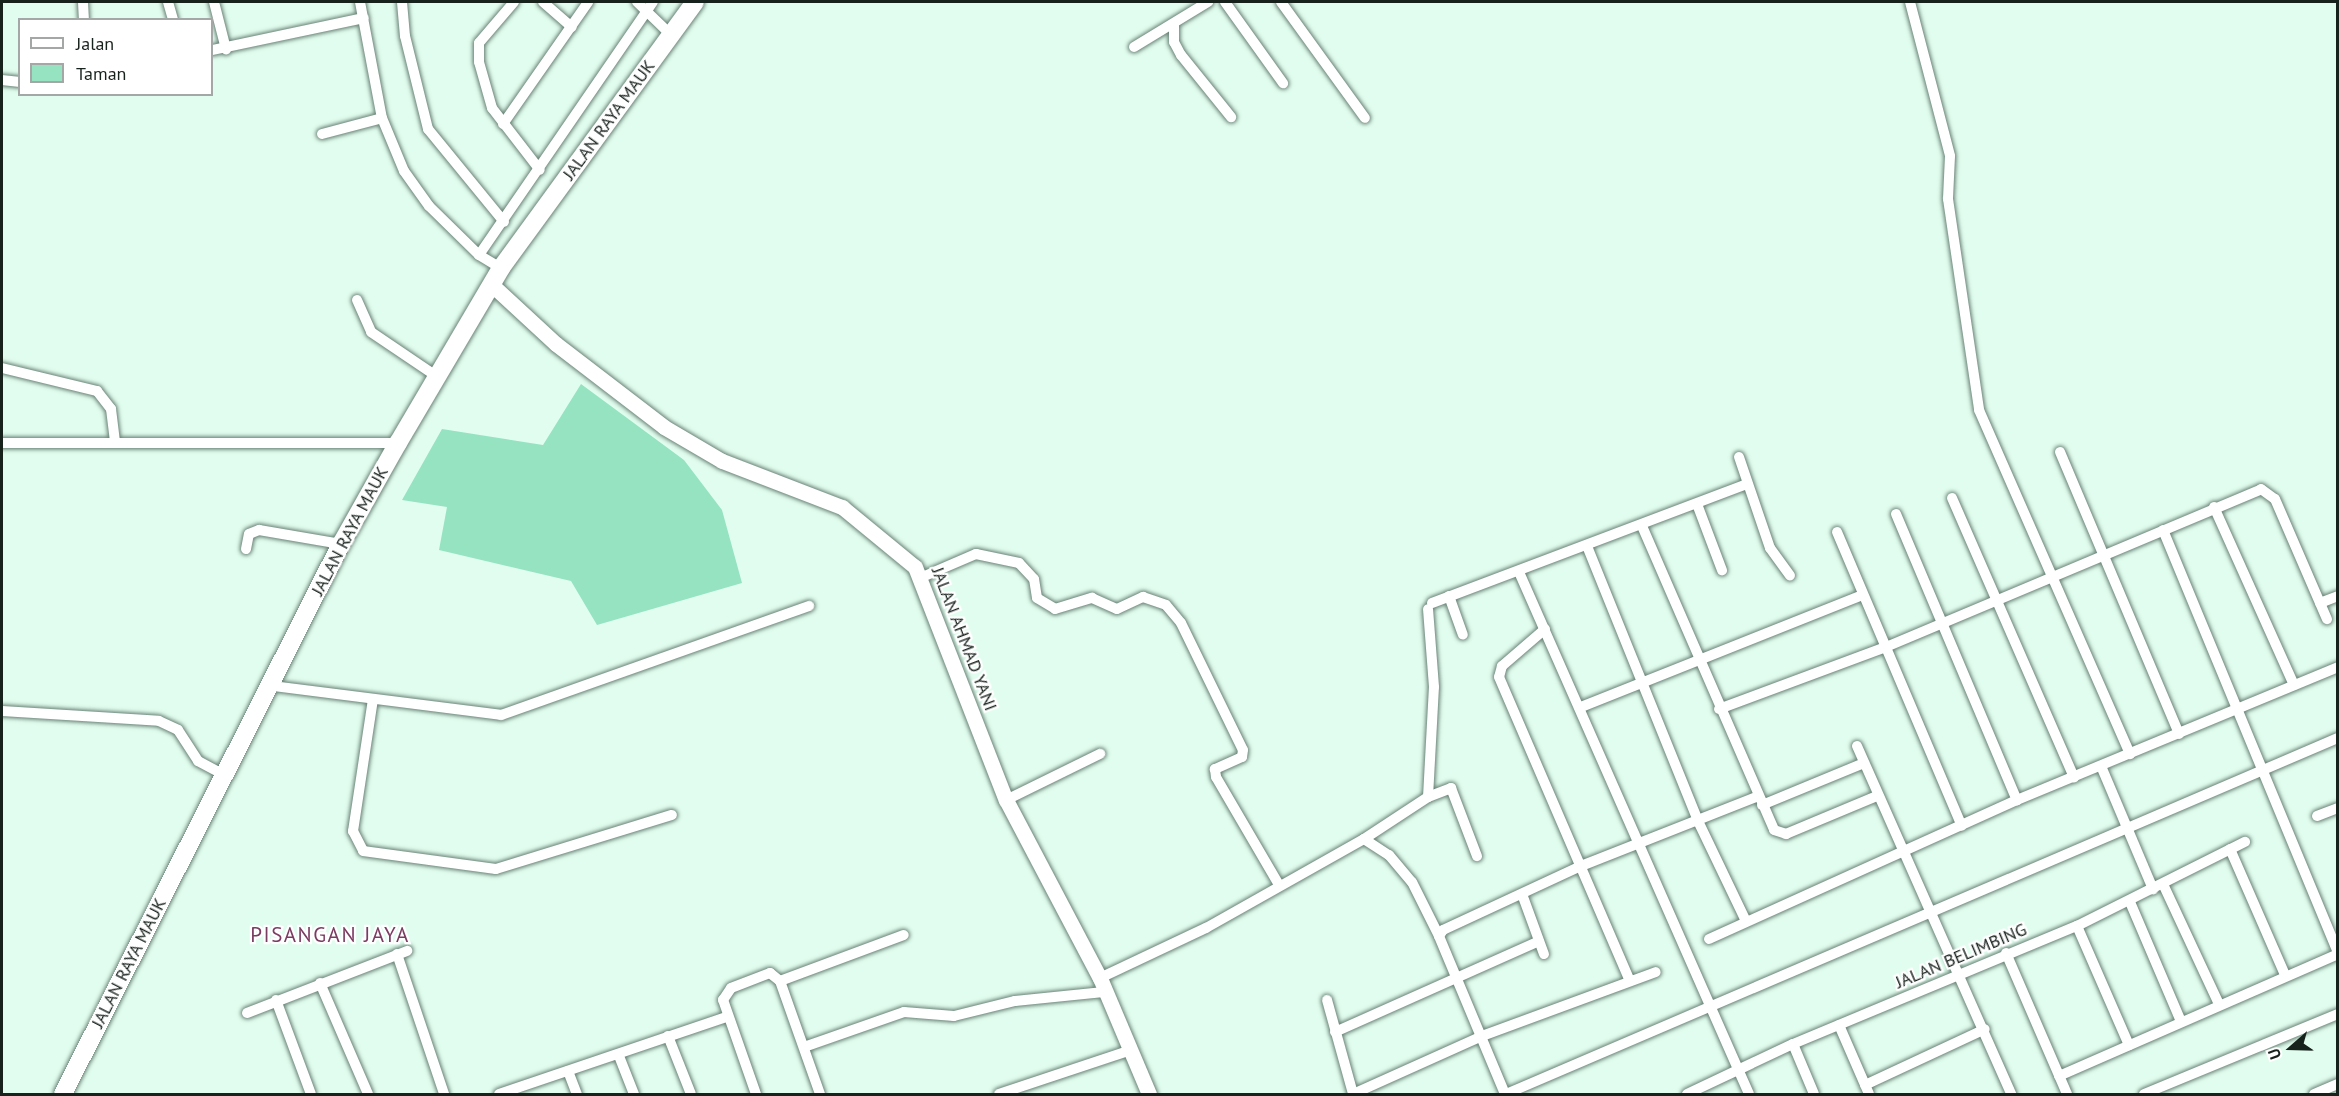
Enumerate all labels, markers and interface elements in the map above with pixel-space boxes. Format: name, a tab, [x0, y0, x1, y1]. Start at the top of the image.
legend	[18, 18, 213, 96]
text: Jalan	[76, 32, 114, 55]
street label: JALAN RAYA MAUK	[558, 55, 660, 185]
text: Taman	[76, 62, 126, 85]
street label: JALAN RAYA MAUK	[307, 462, 393, 600]
street label: JALAN AHMAD YANI	[926, 564, 1002, 714]
street label: JALAN RAYA MAUK	[87, 894, 171, 1032]
street label: JALAN BELIMBING	[1892, 919, 2030, 993]
district label: PISANGAN JAYA	[250, 922, 410, 948]
north arrow	[2261, 1018, 2321, 1078]
text: U	[2263, 1046, 2285, 1062]

